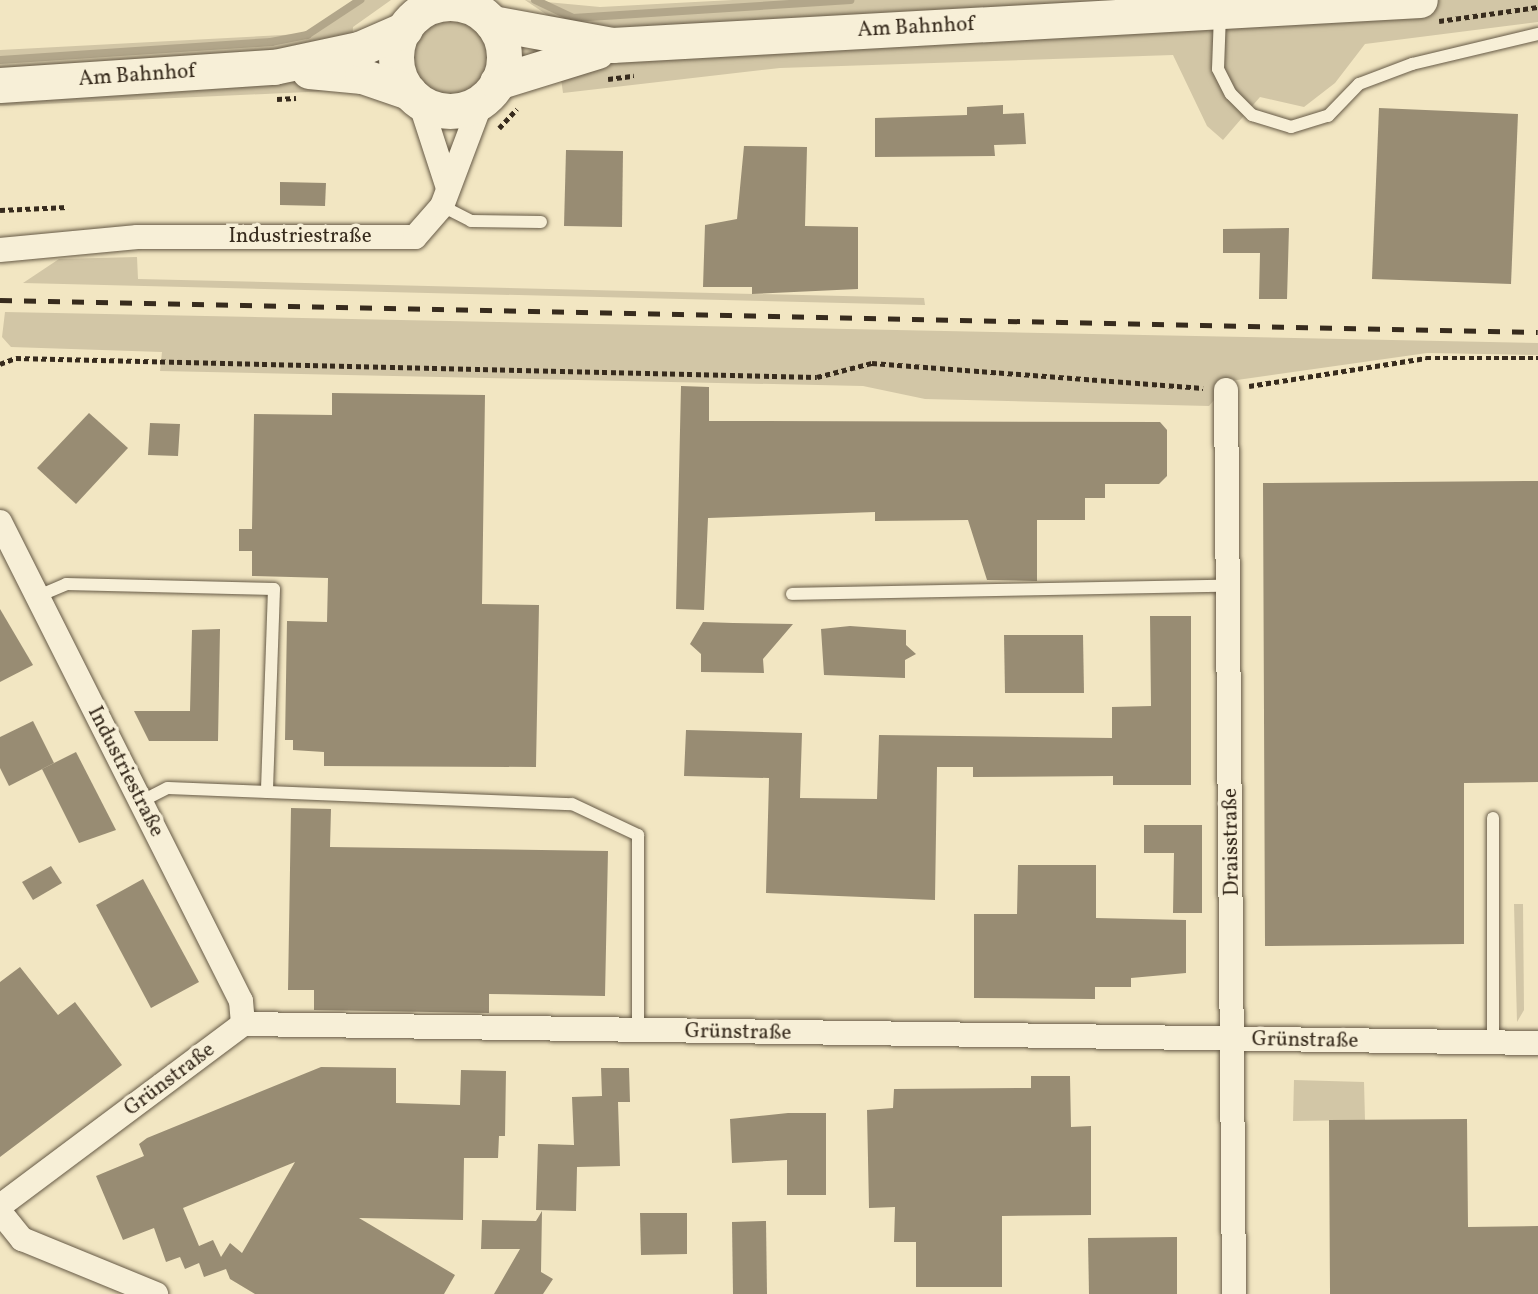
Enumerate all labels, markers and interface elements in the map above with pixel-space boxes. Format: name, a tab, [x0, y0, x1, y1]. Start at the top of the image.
street label: Am Bahnhof	[857, 12, 975, 44]
street label: Am Bahnhof	[78, 59, 196, 93]
street label: Industriestraße	[228, 224, 372, 250]
street label: Industriestraße	[81, 702, 169, 842]
street label: Draisstraße	[1218, 788, 1246, 896]
street label: Grünstraße	[684, 1019, 792, 1047]
street label: Grünstraße	[1251, 1027, 1359, 1055]
street label: Grünstraße	[120, 1038, 220, 1122]

